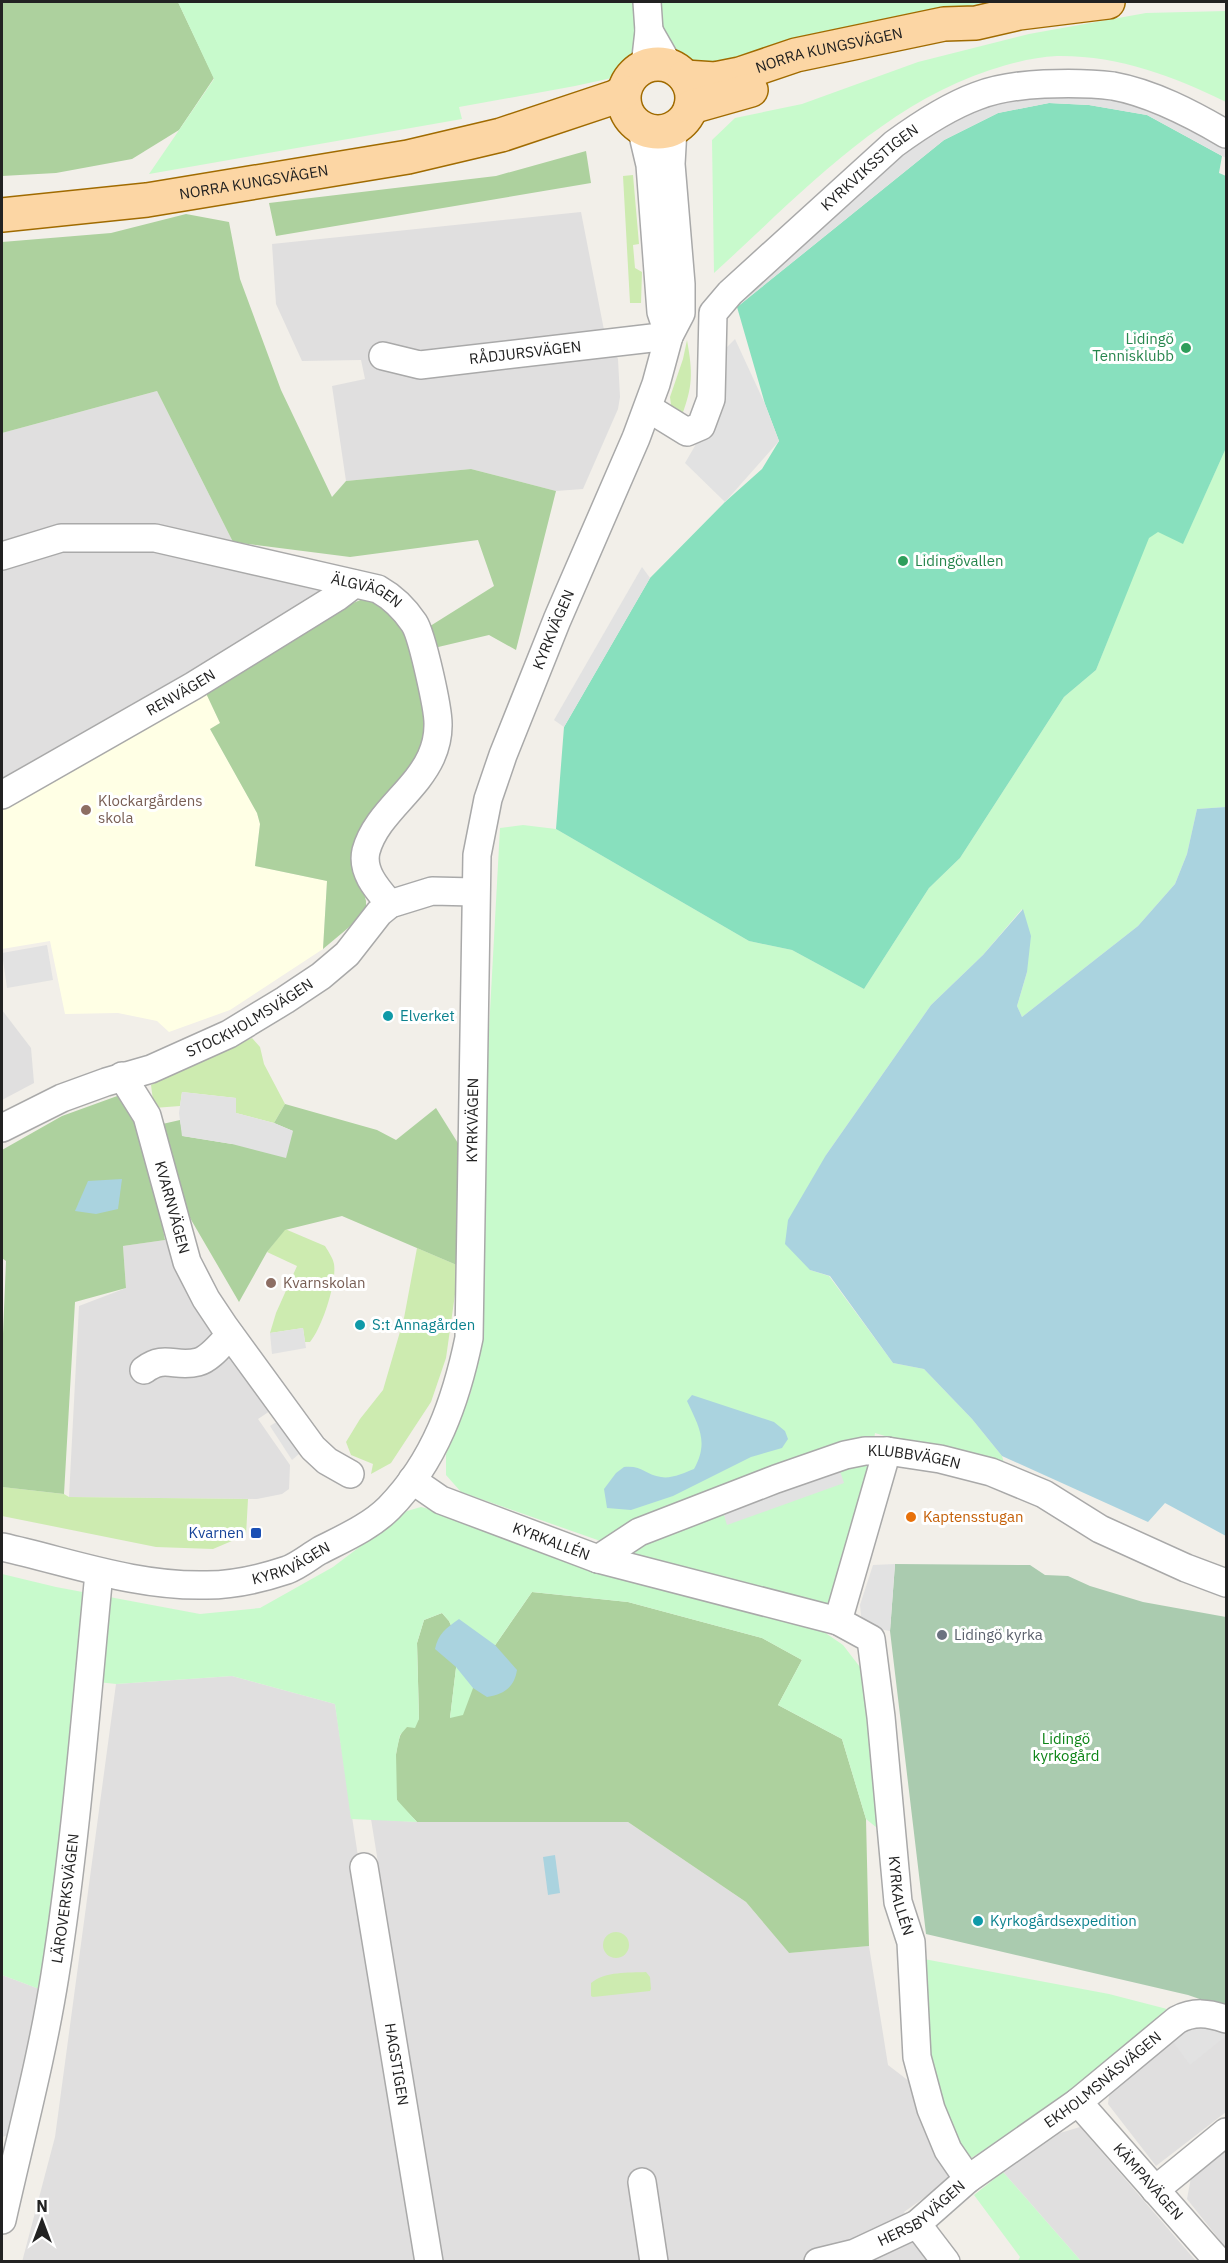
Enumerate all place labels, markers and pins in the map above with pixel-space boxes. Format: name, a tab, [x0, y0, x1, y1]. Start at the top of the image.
place label: Lidingö Tennisklubb	[1092, 329, 1174, 365]
marker: Lidingö Tennisklubb	[1179, 341, 1193, 355]
place label: Lidingövallen	[915, 551, 1003, 570]
marker: Lidingövallen	[896, 554, 910, 568]
place label: Klockargårdens skola	[98, 791, 203, 827]
marker: Klockargårdens skola	[79, 803, 93, 817]
place label: Elverket	[400, 1006, 455, 1025]
marker: Elverket	[381, 1009, 395, 1023]
place label: Kvarnskolan	[283, 1273, 366, 1292]
marker: Kvarnskolan	[264, 1276, 278, 1290]
place label: S:t Annagården	[372, 1315, 475, 1334]
marker: S:t Annagården	[353, 1318, 367, 1332]
place label: Kaptensstugan	[923, 1507, 1023, 1526]
marker: Kaptensstugan	[904, 1510, 918, 1524]
place label: Kvarnen	[189, 1523, 244, 1542]
marker: Kvarnen	[249, 1526, 263, 1540]
place label: Lidingö kyrka	[954, 1625, 1043, 1644]
marker: Lidingö kyrka	[935, 1628, 949, 1642]
place label: Kyrkogårdsexpedition	[990, 1911, 1137, 1930]
marker: Kyrkogårdsexpedition	[971, 1914, 985, 1928]

